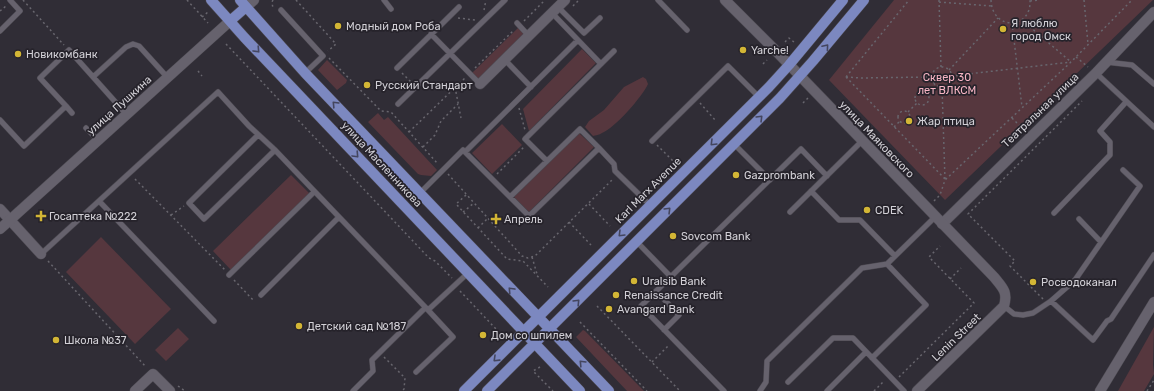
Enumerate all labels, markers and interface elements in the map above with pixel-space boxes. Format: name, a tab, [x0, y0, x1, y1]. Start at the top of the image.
place label: Я люблю город Омск	[1011, 17, 1071, 43]
place label: Модный дом Роба	[346, 20, 440, 33]
marker: Модный дом Роба	[333, 21, 343, 31]
marker: Я люблю город Омск	[998, 24, 1008, 34]
place label: Yarche!	[751, 44, 789, 57]
one-way arrow	[821, 44, 828, 51]
one-way arrow	[252, 45, 260, 53]
marker: Yarche!	[738, 45, 748, 55]
place label: Новикомбанк	[26, 48, 98, 61]
marker: Новикомбанк	[13, 49, 23, 59]
street label: Театральная улица	[999, 70, 1081, 150]
park label: Сквер 30 лет ВЛКСМ	[918, 71, 976, 97]
street label: улица Пушкина	[84, 73, 154, 138]
place label: Русский Стандарт	[375, 79, 473, 92]
marker: Русский Стандарт	[362, 80, 372, 90]
street label: улица Маяковского	[836, 98, 917, 181]
one-way arrow	[332, 101, 340, 109]
one-way arrow	[755, 115, 763, 123]
place label: Жар птица	[917, 115, 975, 128]
marker: Жар птица	[904, 116, 914, 126]
street label: улица Масленникова	[339, 119, 425, 210]
one-way arrow	[710, 138, 718, 146]
one-way arrow	[351, 150, 358, 157]
street label: Karl Marx Avenue	[613, 155, 684, 226]
place label: Gazprombank	[744, 169, 815, 182]
marker: Gazprombank	[731, 170, 741, 180]
place label: CDEK	[875, 204, 904, 217]
marker: CDEK	[862, 205, 872, 215]
one-way arrow	[663, 207, 671, 215]
place label: Госаптека №222	[49, 210, 137, 223]
marker: Госаптека №222	[36, 211, 46, 221]
place label: Апрель	[504, 213, 543, 226]
marker: Апрель	[491, 214, 501, 224]
one-way arrow	[618, 229, 626, 237]
place label: Sovcom Bank	[681, 230, 751, 243]
marker: Sovcom Bank	[668, 231, 678, 241]
place label: Uralsib Bank	[642, 275, 706, 288]
marker: Uralsib Bank	[629, 276, 639, 286]
place label: Росводоканал	[1041, 276, 1117, 289]
marker: Росводоканал	[1028, 277, 1038, 287]
one-way arrow	[509, 287, 516, 295]
place label: Renaissance Credit	[624, 289, 723, 302]
marker: Renaissance Credit	[611, 290, 621, 300]
one-way arrow	[572, 299, 580, 307]
place label: Avangard Bank	[617, 303, 695, 316]
marker: Avangard Bank	[604, 304, 614, 314]
street label: Lenin Street	[929, 310, 984, 364]
place label: Детский сад №187	[307, 320, 407, 333]
marker: Детский сад №187	[294, 321, 304, 331]
place label: Дом со шпилем	[491, 329, 572, 342]
marker: Дом со шпилем	[478, 330, 488, 340]
place label: Школа №37	[64, 334, 127, 347]
marker: Школа №37	[51, 335, 61, 345]
one-way arrow	[493, 354, 501, 362]
one-way arrow	[579, 360, 587, 368]

